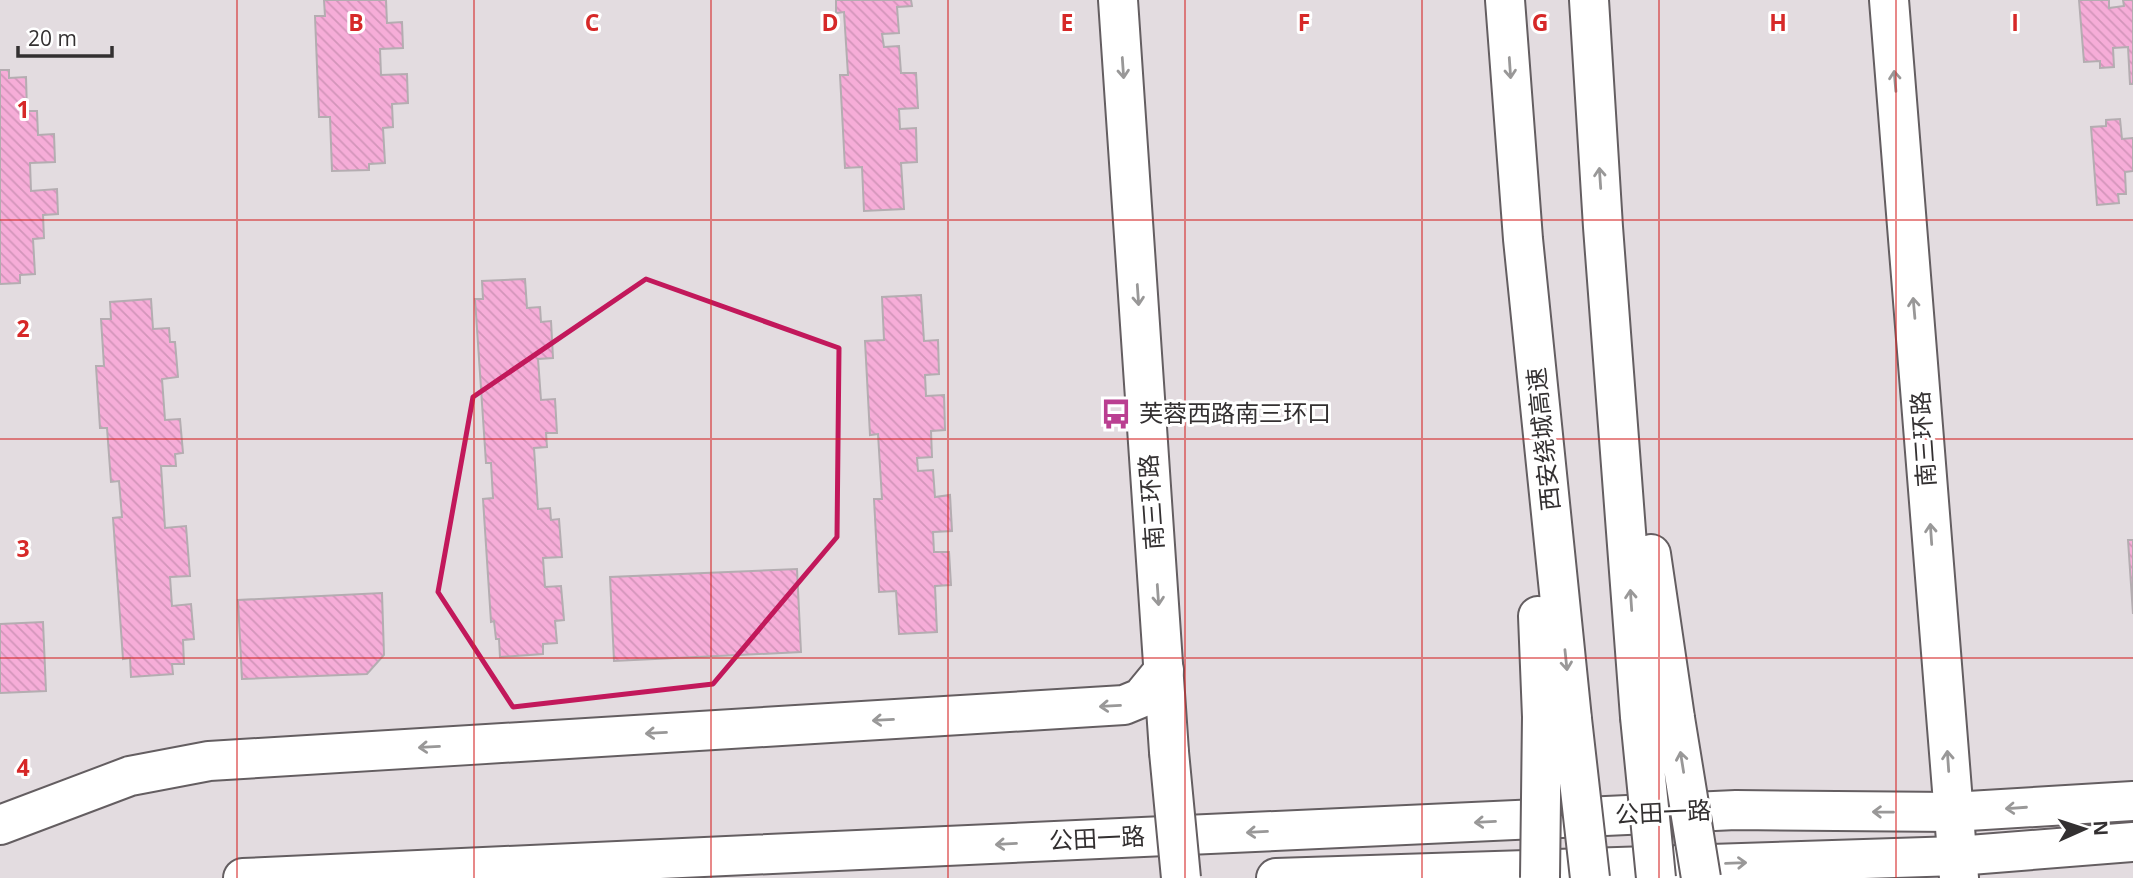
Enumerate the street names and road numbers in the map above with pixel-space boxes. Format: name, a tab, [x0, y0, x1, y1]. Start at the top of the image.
street label: 西安绕城高速	[1519, 366, 1566, 512]
street label: 南三环路	[1903, 390, 1942, 488]
street label: 南三环路	[1131, 453, 1170, 551]
street label: 公田一路	[1614, 793, 1712, 830]
street label: 公田一路	[1048, 819, 1146, 856]

